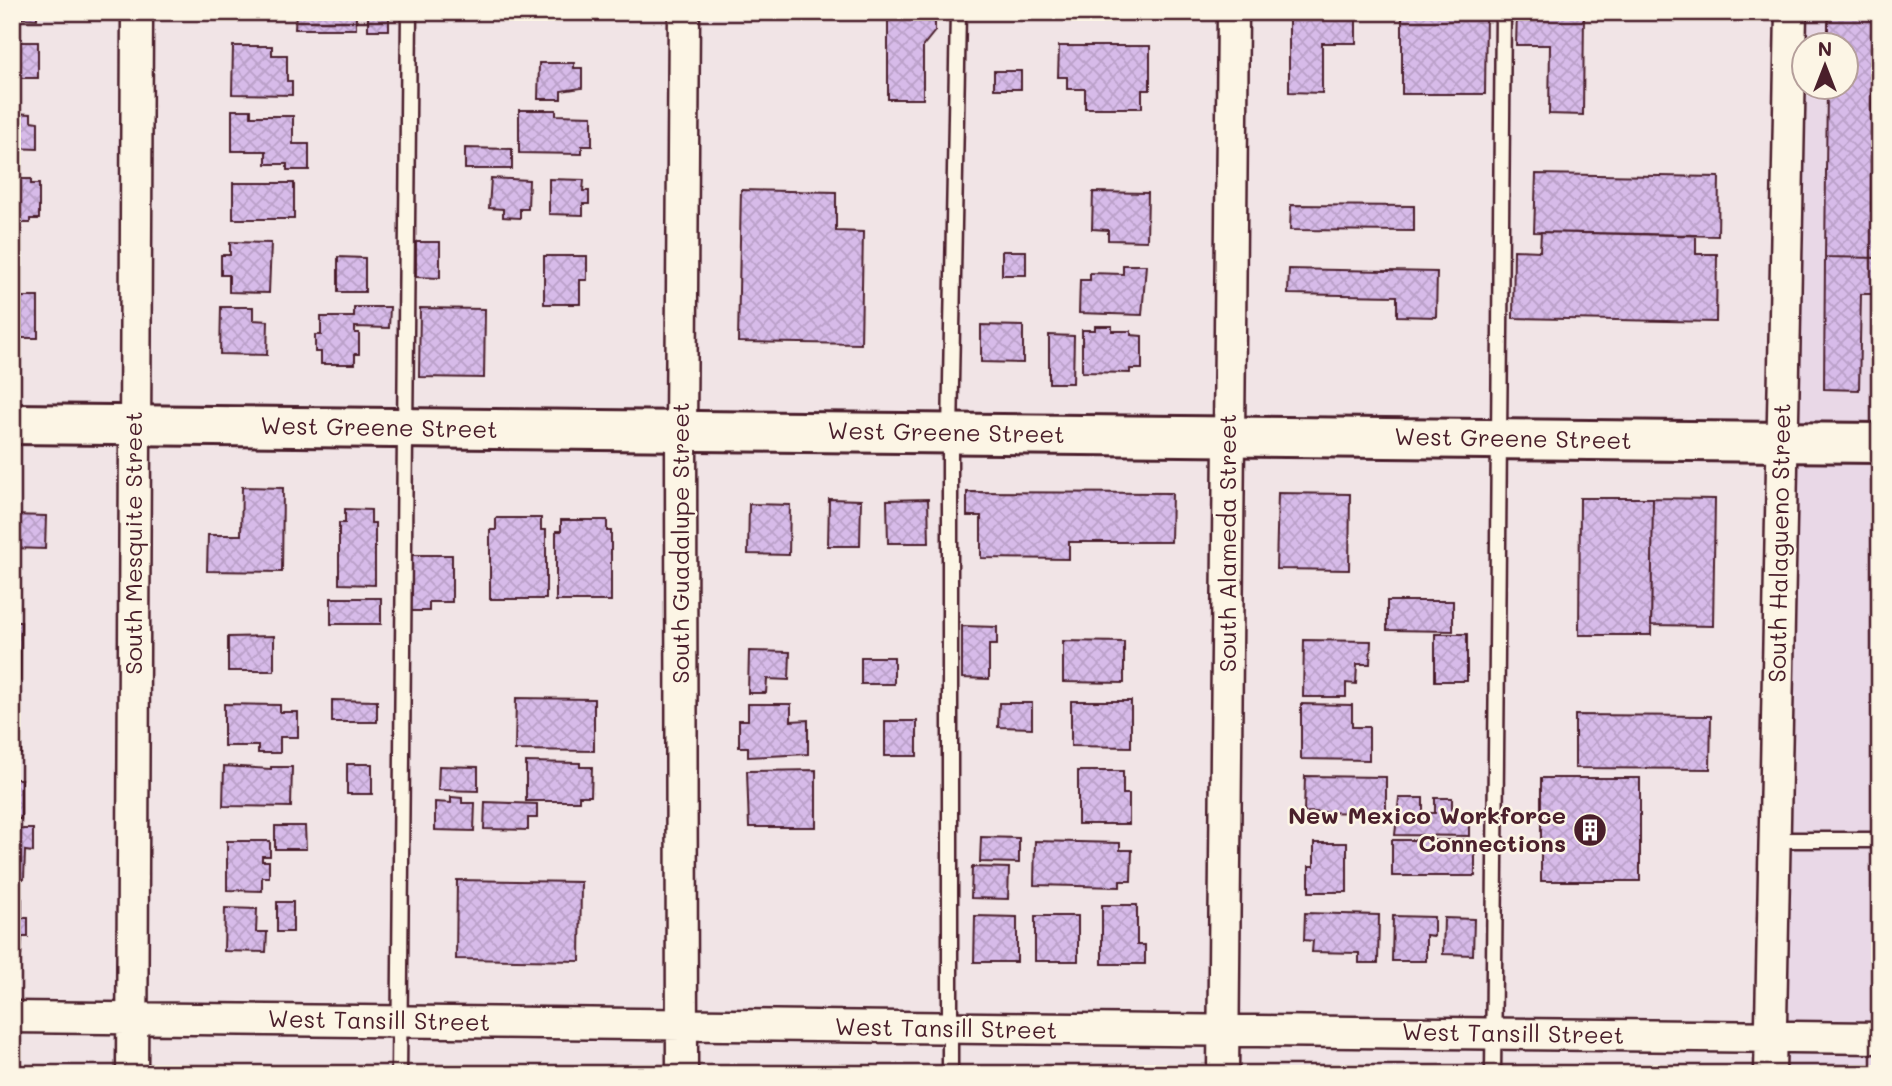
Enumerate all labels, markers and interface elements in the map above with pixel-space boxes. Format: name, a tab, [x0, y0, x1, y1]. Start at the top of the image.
north arrow	[1790, 32, 1860, 102]
text: N	[1818, 36, 1832, 61]
street label: South Guadalupe Street	[664, 402, 695, 684]
street label: South Halagueno Street	[1761, 403, 1796, 683]
street label: West Greene Street	[260, 409, 498, 444]
street label: South Mesquite Street	[117, 411, 148, 675]
street label: West Greene Street	[827, 414, 1065, 449]
street label: South Alameda Street	[1211, 414, 1242, 672]
street label: West Greene Street	[1394, 420, 1632, 455]
place label: New Mexico Workforce Connections	[1288, 799, 1566, 858]
building icon: New Mexico Workforce Connections	[1571, 811, 1609, 849]
street label: West Tansill Street	[267, 1002, 491, 1037]
street label: West Tansill Street	[834, 1010, 1058, 1045]
street label: West Tansill Street	[1401, 1015, 1625, 1050]

